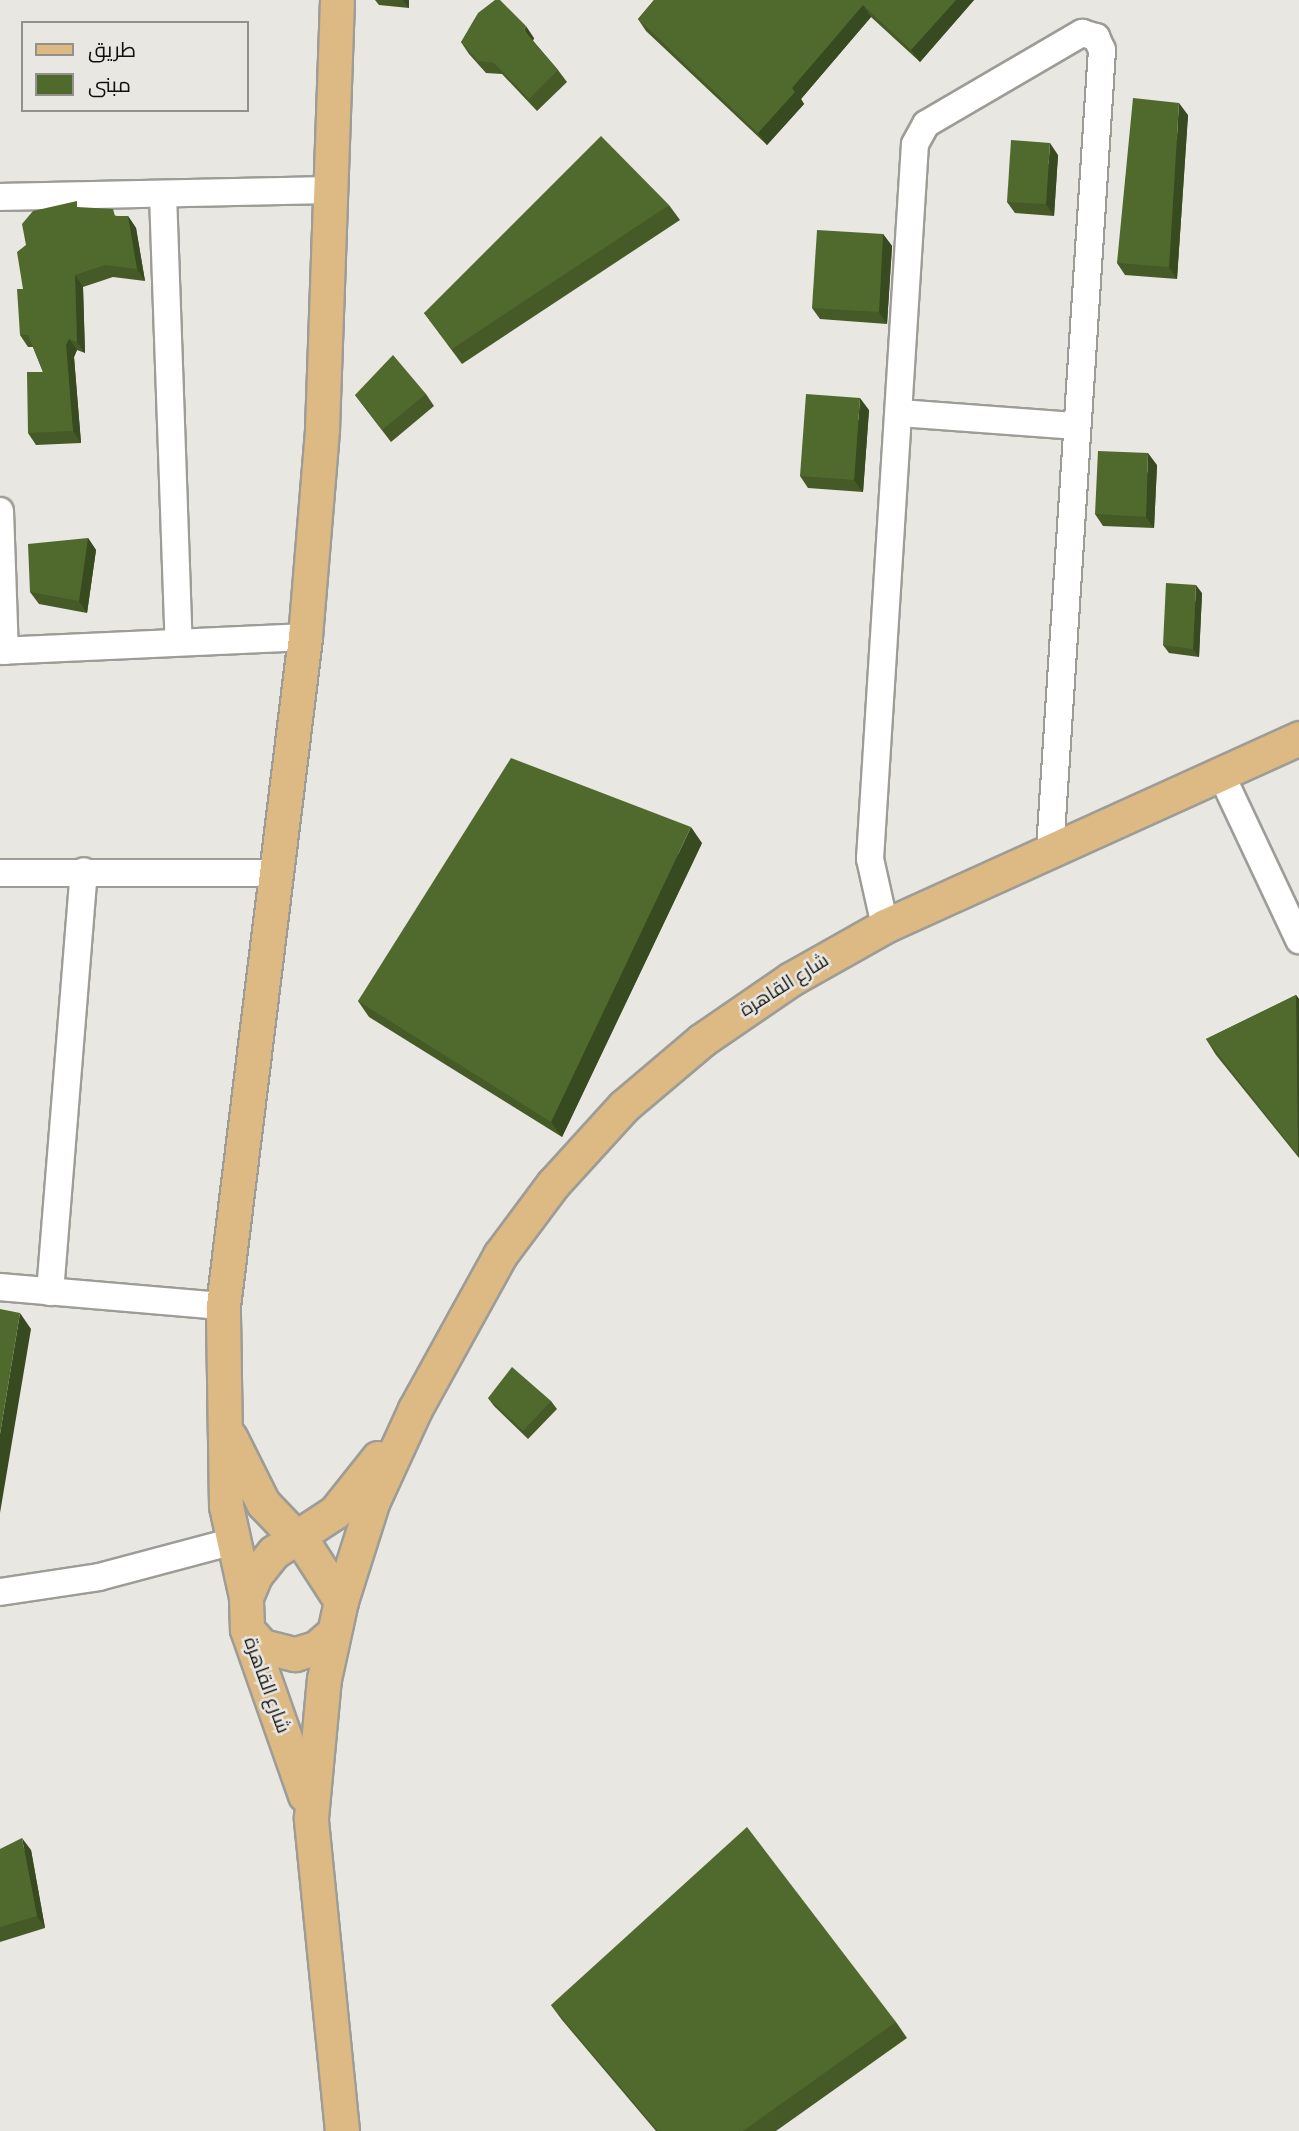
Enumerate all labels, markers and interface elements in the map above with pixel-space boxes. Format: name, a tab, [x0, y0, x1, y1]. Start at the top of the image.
legend	[21, 21, 248, 112]
text: طريق	[88, 35, 136, 63]
text: مبنى	[88, 70, 131, 98]
street label: شارع القاهرة	[735, 949, 833, 1021]
street label: شارع القاهرة	[239, 1634, 295, 1736]

